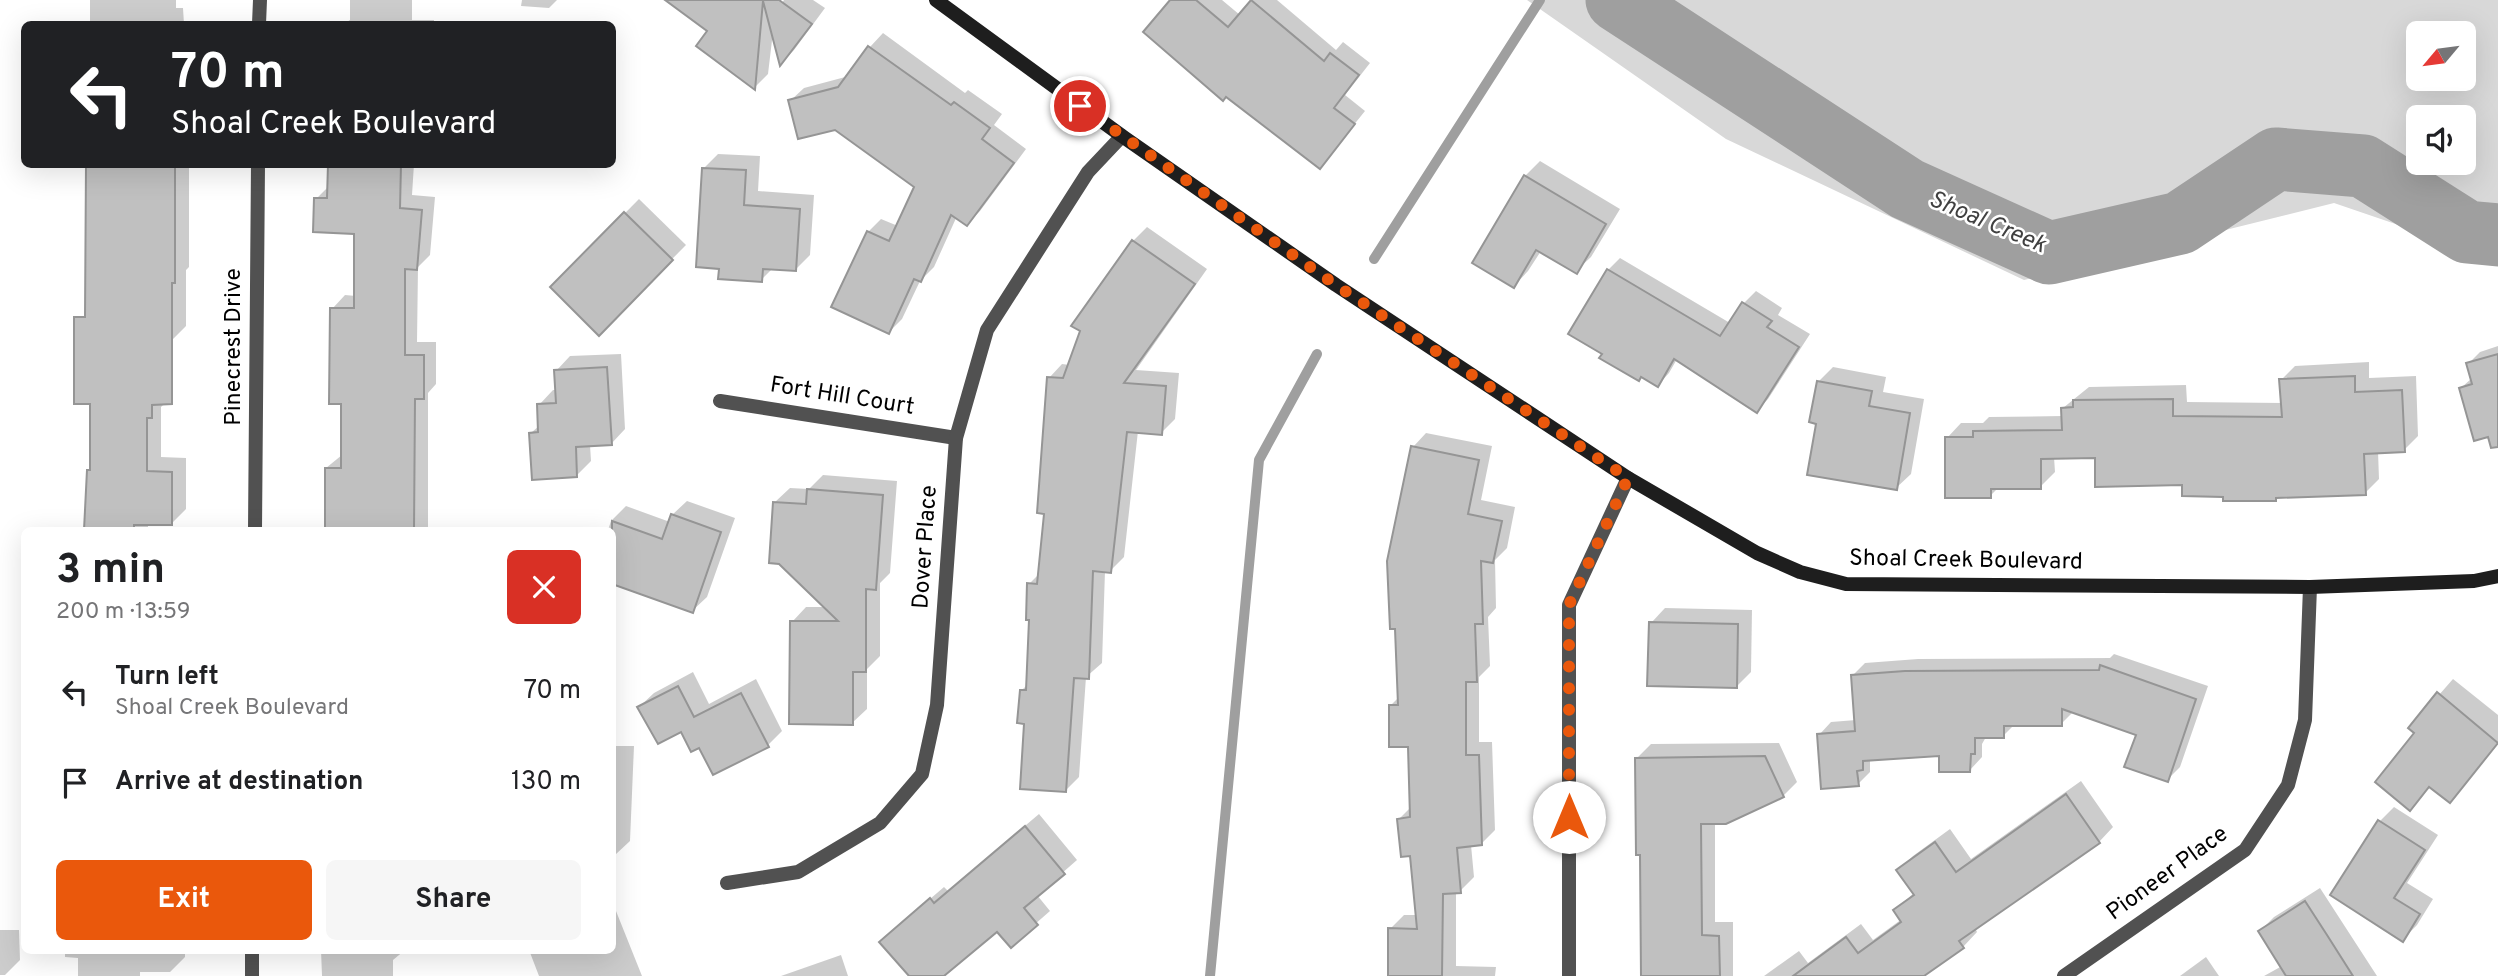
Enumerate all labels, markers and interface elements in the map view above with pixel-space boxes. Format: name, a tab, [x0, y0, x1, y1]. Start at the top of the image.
north arrow	[2406, 21, 2476, 91]
map controls	[2406, 21, 2476, 175]
text: 70 m	[171, 44, 285, 106]
icon: left	[56, 49, 147, 140]
pin	[1050, 76, 1110, 136]
icon: arrive	[1061, 87, 1099, 125]
text: Shoal Creek Boulevard	[171, 105, 496, 145]
button: sound	[2406, 105, 2476, 175]
water label: Shoal Creek	[1924, 185, 2051, 261]
street label: Pinecrest Drive	[220, 268, 249, 426]
street label: Fort Hill Court	[768, 371, 916, 423]
street label: Dover Place	[907, 484, 945, 610]
street label: Shoal Creek Boulevard	[1849, 544, 2083, 578]
text: 3 min	[56, 545, 165, 598]
button: close	[507, 550, 581, 624]
text: 200 m · 13:59	[56, 598, 191, 627]
text: Turn left	[115, 661, 219, 694]
icon: left	[56, 673, 94, 711]
text: 70 m	[523, 675, 581, 708]
text: Shoal Creek Boulevard	[115, 694, 349, 723]
icon: arrive	[56, 764, 94, 802]
text: Arrive at destination	[115, 766, 363, 799]
text: 130 m	[511, 766, 581, 799]
position arrow	[1532, 780, 1606, 854]
street label: Pioneer Place	[2102, 820, 2234, 928]
button: Exit	[56, 860, 312, 940]
button: Share	[326, 860, 581, 940]

